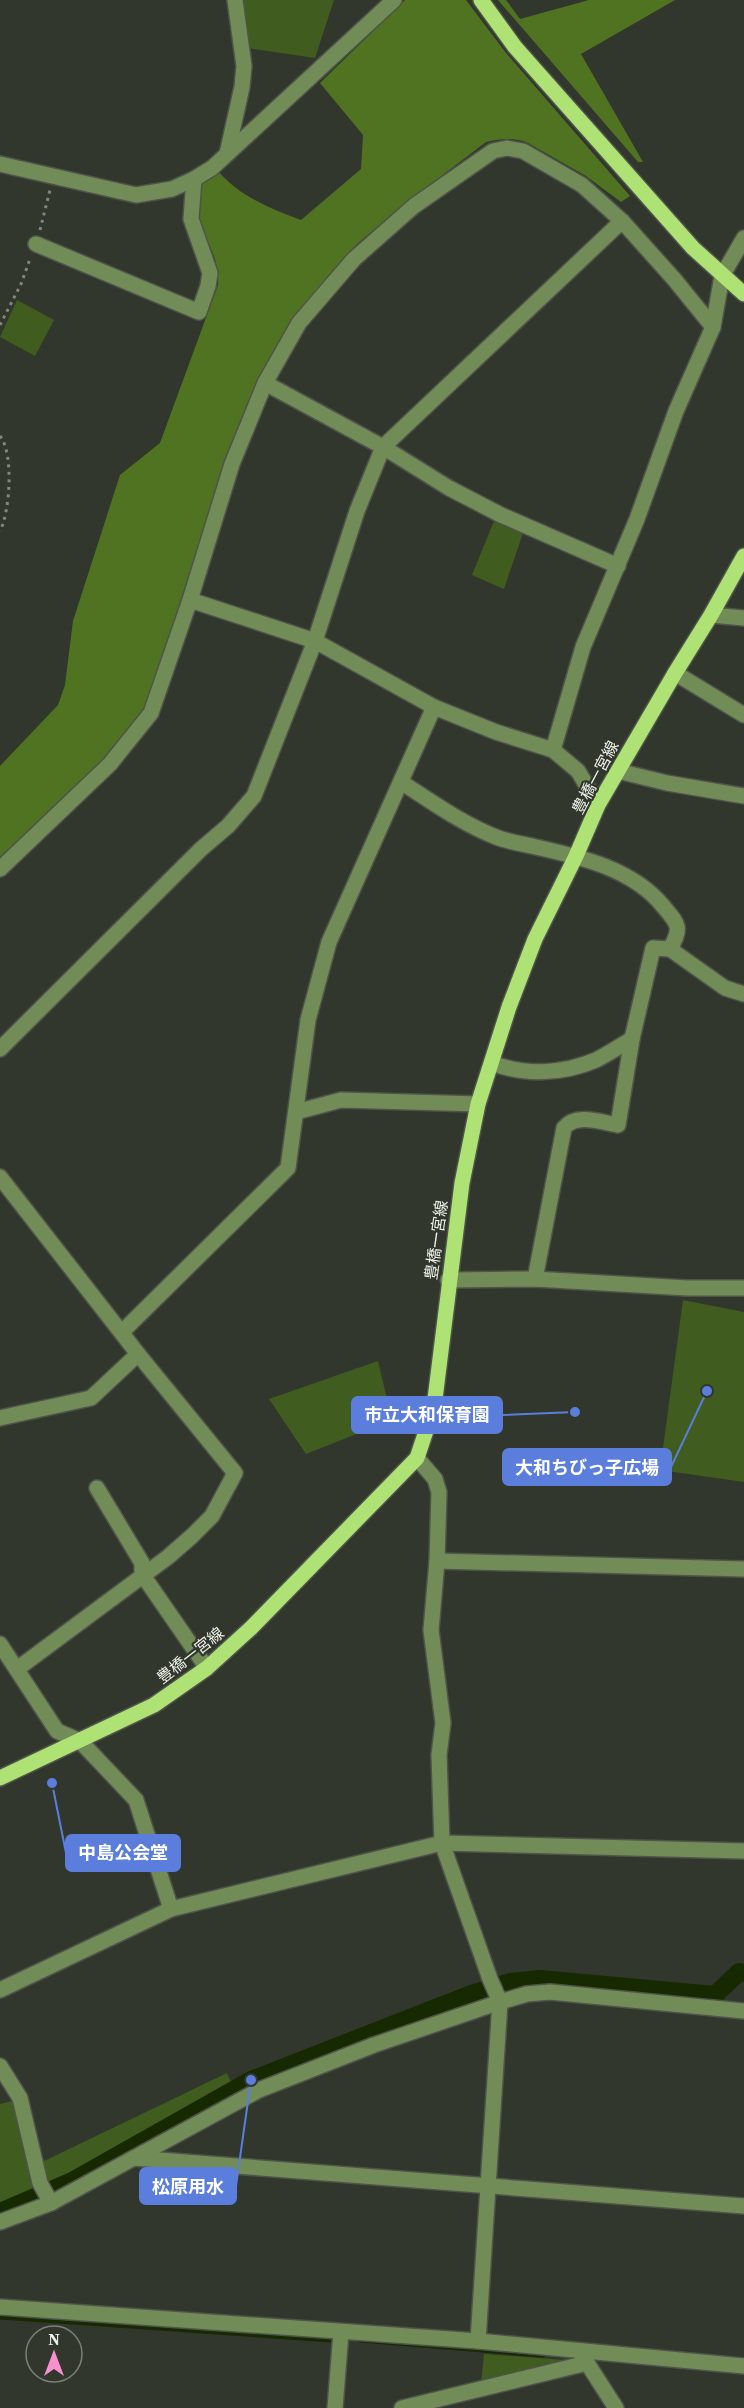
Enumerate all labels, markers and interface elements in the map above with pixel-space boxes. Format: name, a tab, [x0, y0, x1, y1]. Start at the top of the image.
street label: 豊橋一宮線	[567, 737, 623, 817]
street label: 豊橋一宮線	[420, 1199, 452, 1281]
callout: 市立大和保育園	[352, 1397, 502, 1433]
text: 市立大和保育園	[364, 1402, 490, 1427]
callout: 大和ちびっ子広場	[503, 1449, 671, 1485]
text: 大和ちびっ子広場	[515, 1455, 659, 1480]
street label: 豊橋一宮線	[152, 1622, 228, 1688]
callout: 中島公会堂	[66, 1835, 180, 1871]
text: 中島公会堂	[78, 1840, 168, 1865]
callout: 松原用水	[140, 2168, 236, 2204]
text: 松原用水	[152, 2174, 224, 2199]
north arrow	[24, 2324, 84, 2384]
text: N	[48, 2328, 60, 2350]

